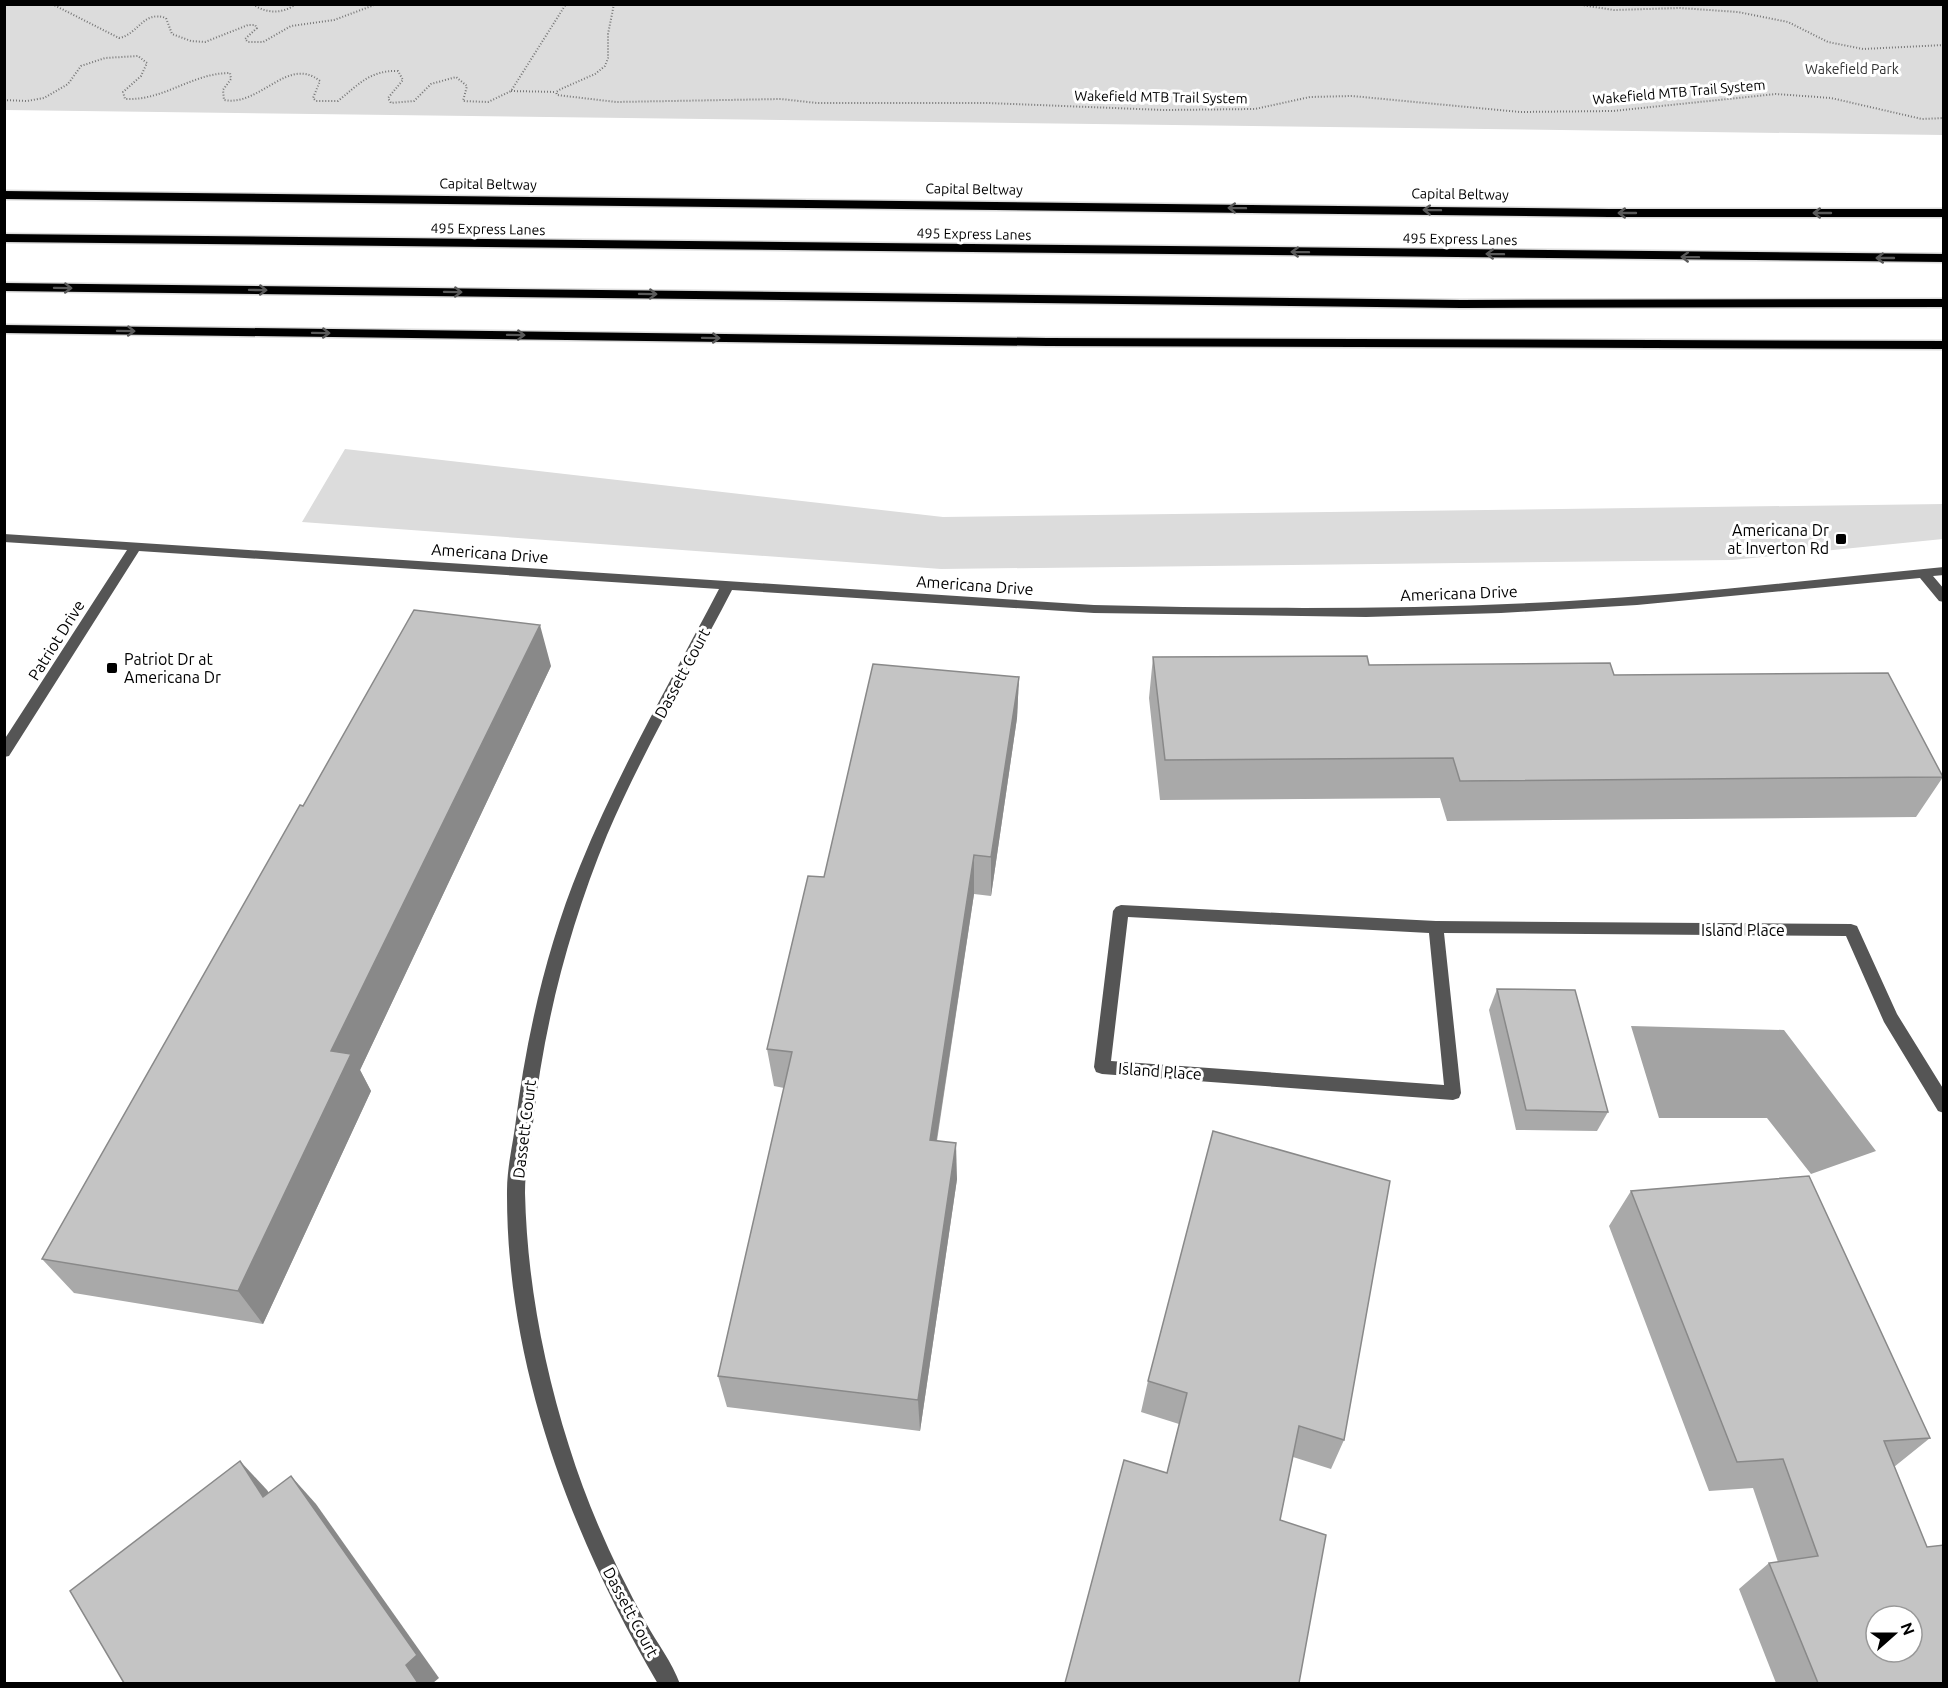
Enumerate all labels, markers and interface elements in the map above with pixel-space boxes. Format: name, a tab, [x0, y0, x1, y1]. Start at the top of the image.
park label: Wakefield Park	[1805, 61, 1899, 77]
street label: Wakefield MTB Trail System	[1592, 76, 1766, 108]
street label: Wakefield MTB Trail System	[1074, 87, 1248, 107]
street label: Capital Beltway	[439, 175, 537, 193]
street label: Capital Beltway	[925, 180, 1023, 198]
street label: Capital Beltway	[1411, 185, 1509, 203]
one-way arrow	[1228, 202, 1248, 214]
one-way arrow	[1423, 205, 1443, 216]
one-way arrow	[1618, 207, 1638, 219]
one-way arrow	[1813, 207, 1833, 219]
street label: 495 Express Lanes	[431, 220, 545, 238]
street label: 495 Express Lanes	[917, 225, 1031, 243]
street label: 495 Express Lanes	[1403, 230, 1517, 248]
one-way arrow	[1291, 246, 1311, 258]
one-way arrow	[1486, 248, 1506, 260]
one-way arrow	[1681, 251, 1701, 263]
one-way arrow	[1876, 252, 1896, 264]
one-way arrow	[52, 282, 72, 294]
one-way arrow	[247, 284, 267, 296]
one-way arrow	[442, 286, 462, 298]
one-way arrow	[637, 289, 657, 300]
one-way arrow	[115, 325, 135, 337]
one-way arrow	[310, 327, 330, 339]
one-way arrow	[505, 329, 525, 341]
one-way arrow	[700, 332, 720, 344]
place label: Americana Dr at Inverton Rd	[1727, 521, 1829, 557]
marker: Americana Dr at Inverton Rd	[1834, 532, 1848, 546]
street label: Americana Drive	[431, 540, 549, 566]
street label: Americana Drive	[916, 572, 1034, 598]
street label: Americana Drive	[1400, 582, 1518, 604]
street label: Patriot Drive	[24, 597, 88, 683]
street label: Dassett Court	[651, 624, 714, 721]
place label: Patriot Dr at Americana Dr	[124, 650, 221, 686]
marker: Patriot Dr at Americana Dr	[105, 661, 119, 675]
street label: Island Place	[1701, 921, 1785, 939]
street label: Island Place	[1118, 1059, 1202, 1083]
street label: Dassett Court	[509, 1078, 539, 1179]
street label: Dassett Court	[600, 1564, 663, 1661]
north arrow	[1864, 1604, 1924, 1664]
text: N	[1897, 1620, 1919, 1637]

